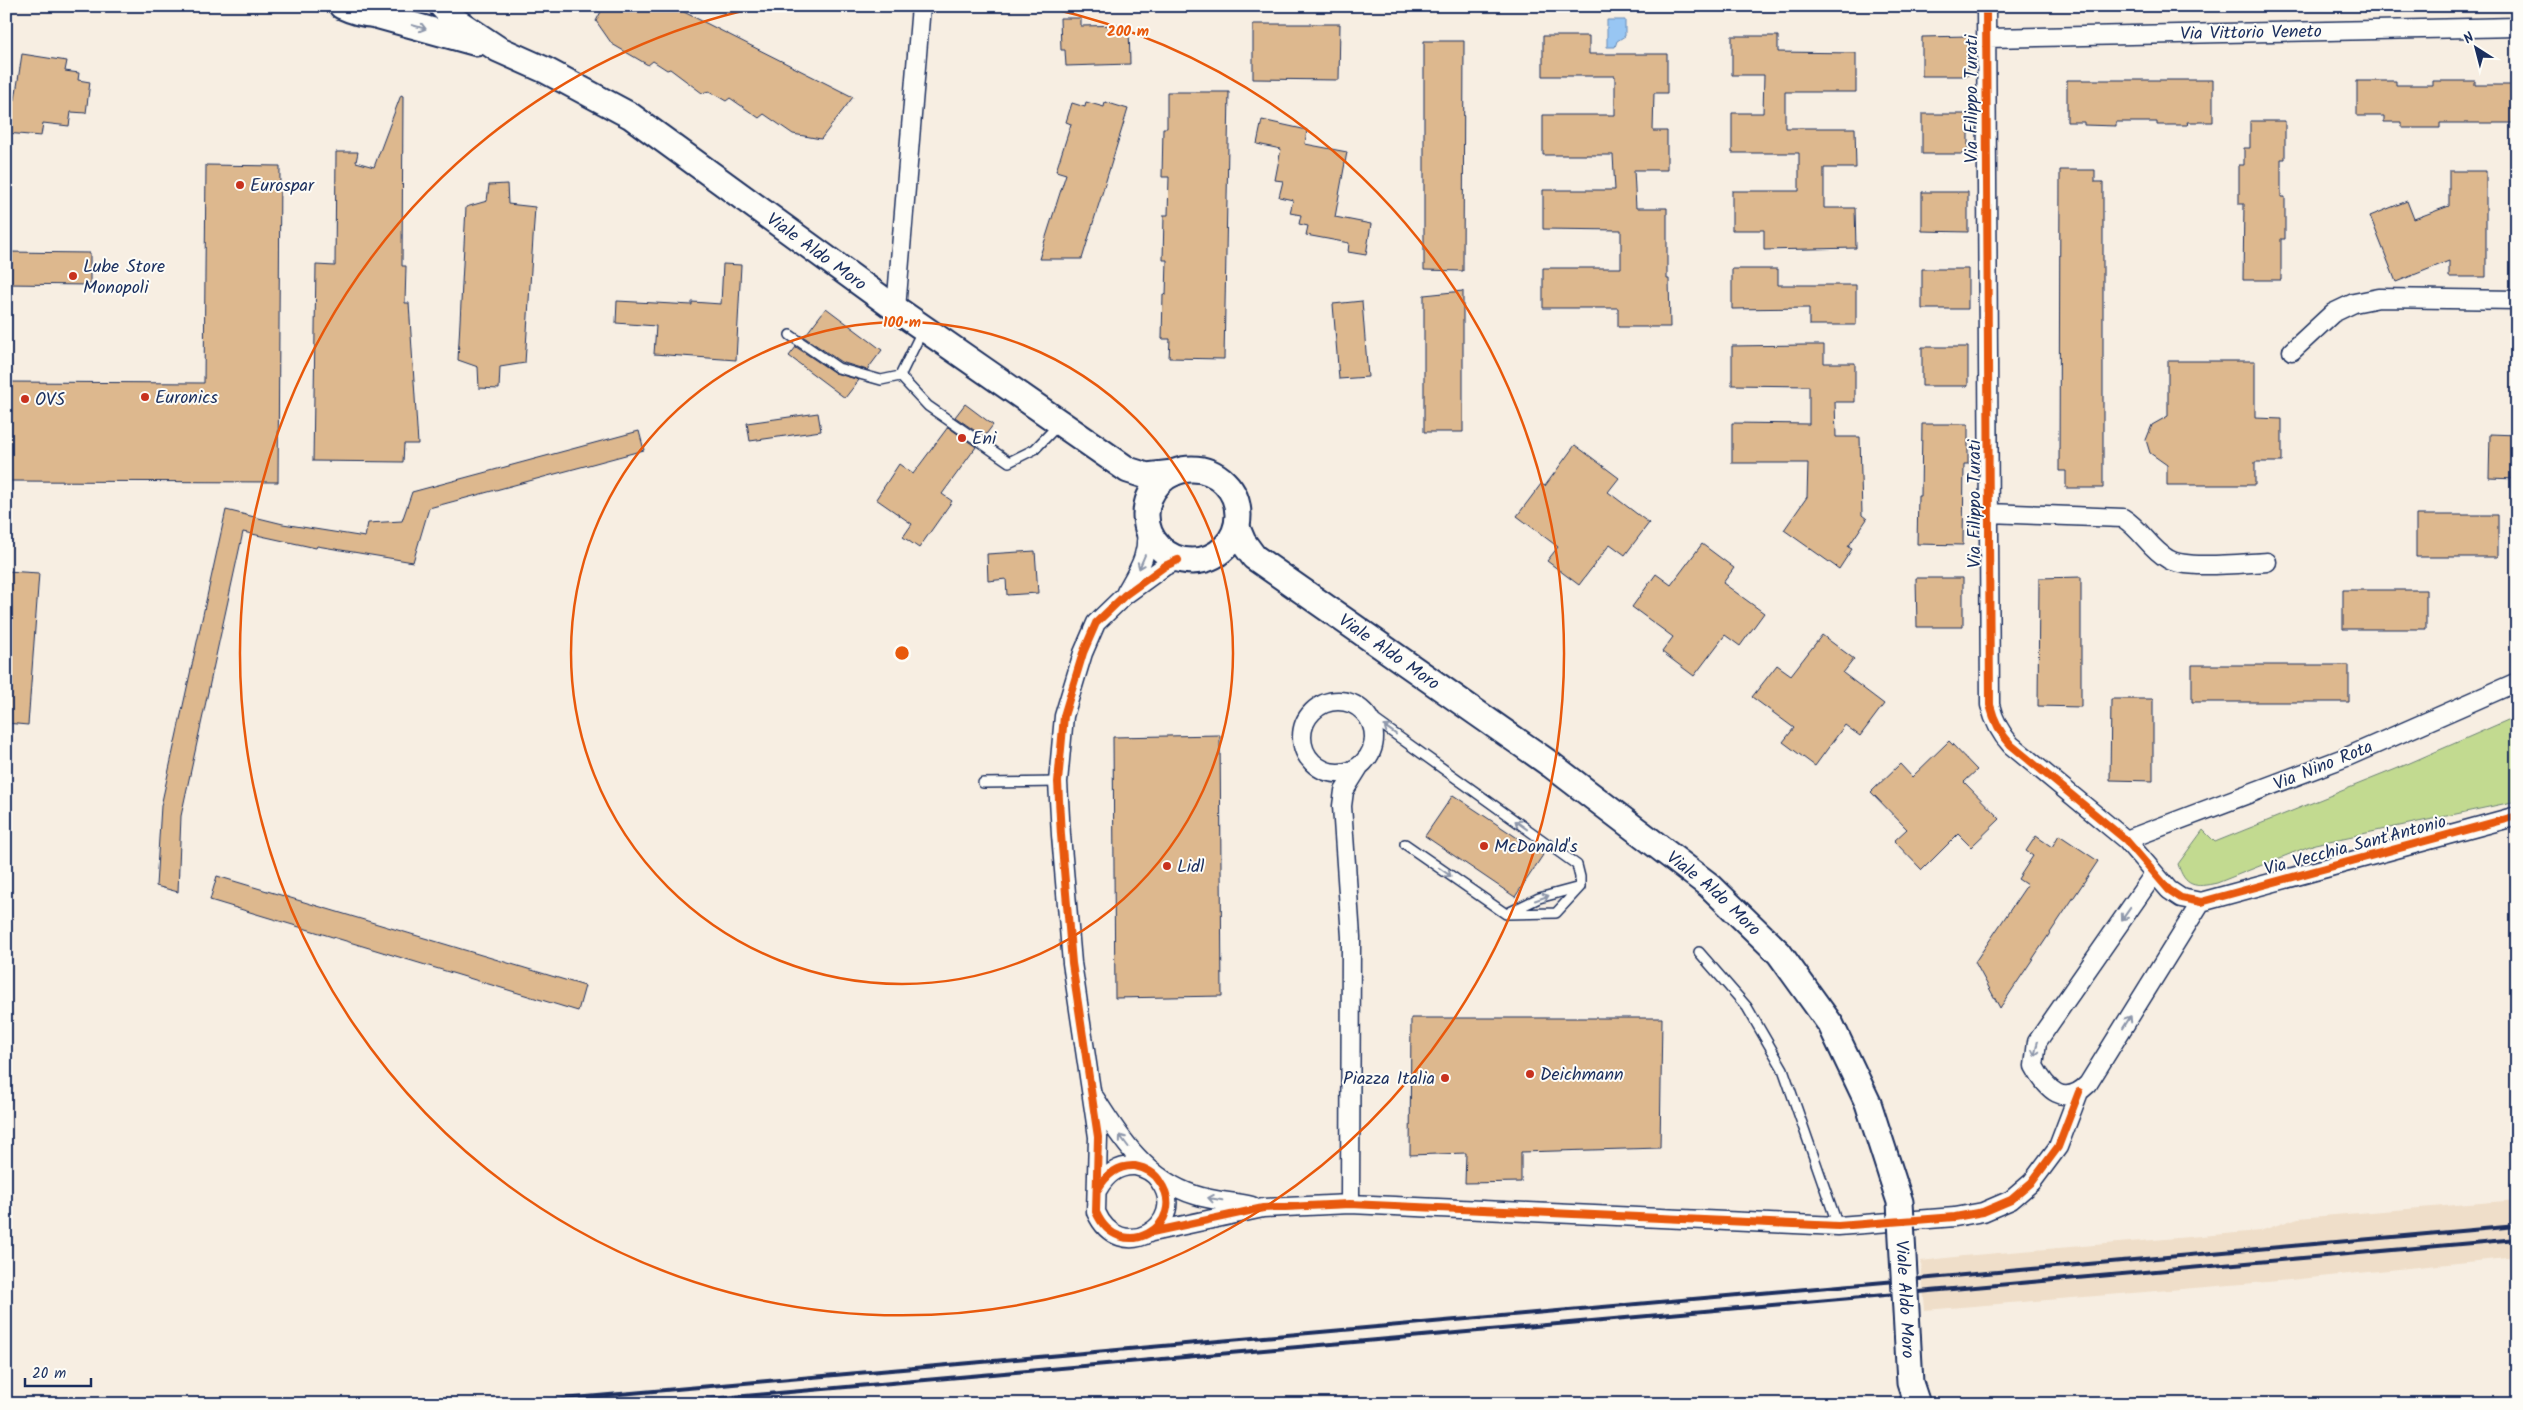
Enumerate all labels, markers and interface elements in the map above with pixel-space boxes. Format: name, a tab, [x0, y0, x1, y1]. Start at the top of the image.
street label: Via Vittorio Veneto	[2180, 18, 2322, 49]
text: 200 m	[1107, 20, 1149, 44]
north arrow	[2450, 22, 2500, 72]
one-way arrow	[410, 23, 426, 32]
text: N	[2459, 27, 2479, 50]
street label: Via Filippo Turati	[1958, 34, 1987, 163]
place label: Eurospar	[250, 172, 315, 201]
marker: Eurospar	[234, 179, 246, 191]
street label: Viale Aldo Moro	[760, 206, 872, 299]
place label: Lube Store Monopoli	[83, 253, 165, 303]
marker: Lube Store Monopoli	[67, 270, 79, 282]
text: 100 m	[883, 311, 921, 335]
place label: Euronics	[155, 384, 218, 413]
place label: OVS	[35, 386, 66, 415]
marker: Euronics	[139, 391, 151, 403]
marker: OVS	[19, 393, 31, 405]
place label: Eni	[972, 425, 997, 454]
marker: Eni	[956, 432, 968, 444]
street label: Via Filippo Turati	[1961, 439, 1990, 568]
one-way arrow	[1136, 554, 1146, 569]
street label: Viale Aldo Moro	[1332, 607, 1445, 699]
centre of rings	[893, 644, 911, 662]
one-way arrow	[1383, 725, 1397, 735]
street label: Via Nino Rota	[2269, 733, 2378, 800]
street label: Via Vecchia Sant'Antonio	[2261, 808, 2450, 885]
one-way arrow	[1514, 820, 1528, 830]
place label: McDonald's	[1494, 833, 1578, 862]
marker: McDonald's	[1478, 840, 1490, 852]
street label: Viale Aldo Moro	[1659, 845, 1767, 944]
place label: Lidl	[1177, 853, 1205, 882]
marker: Lidl	[1161, 860, 1173, 872]
one-way arrow	[1438, 867, 1452, 877]
one-way arrow	[1534, 893, 1549, 902]
one-way arrow	[2121, 907, 2131, 921]
one-way arrow	[2121, 1015, 2132, 1029]
one-way arrow	[2031, 1040, 2040, 1056]
place label: Deichmann	[1540, 1061, 1624, 1090]
place label: Piazza Italia	[1343, 1065, 1435, 1094]
marker: Deichmann	[1524, 1068, 1536, 1080]
marker: Piazza Italia	[1439, 1072, 1451, 1084]
one-way arrow	[1119, 1134, 1129, 1148]
one-way arrow	[1207, 1193, 1223, 1203]
street label: Viale Aldo Moro	[1886, 1240, 1922, 1359]
scale bar	[25, 1355, 91, 1387]
text: 20 m	[32, 1362, 66, 1386]

